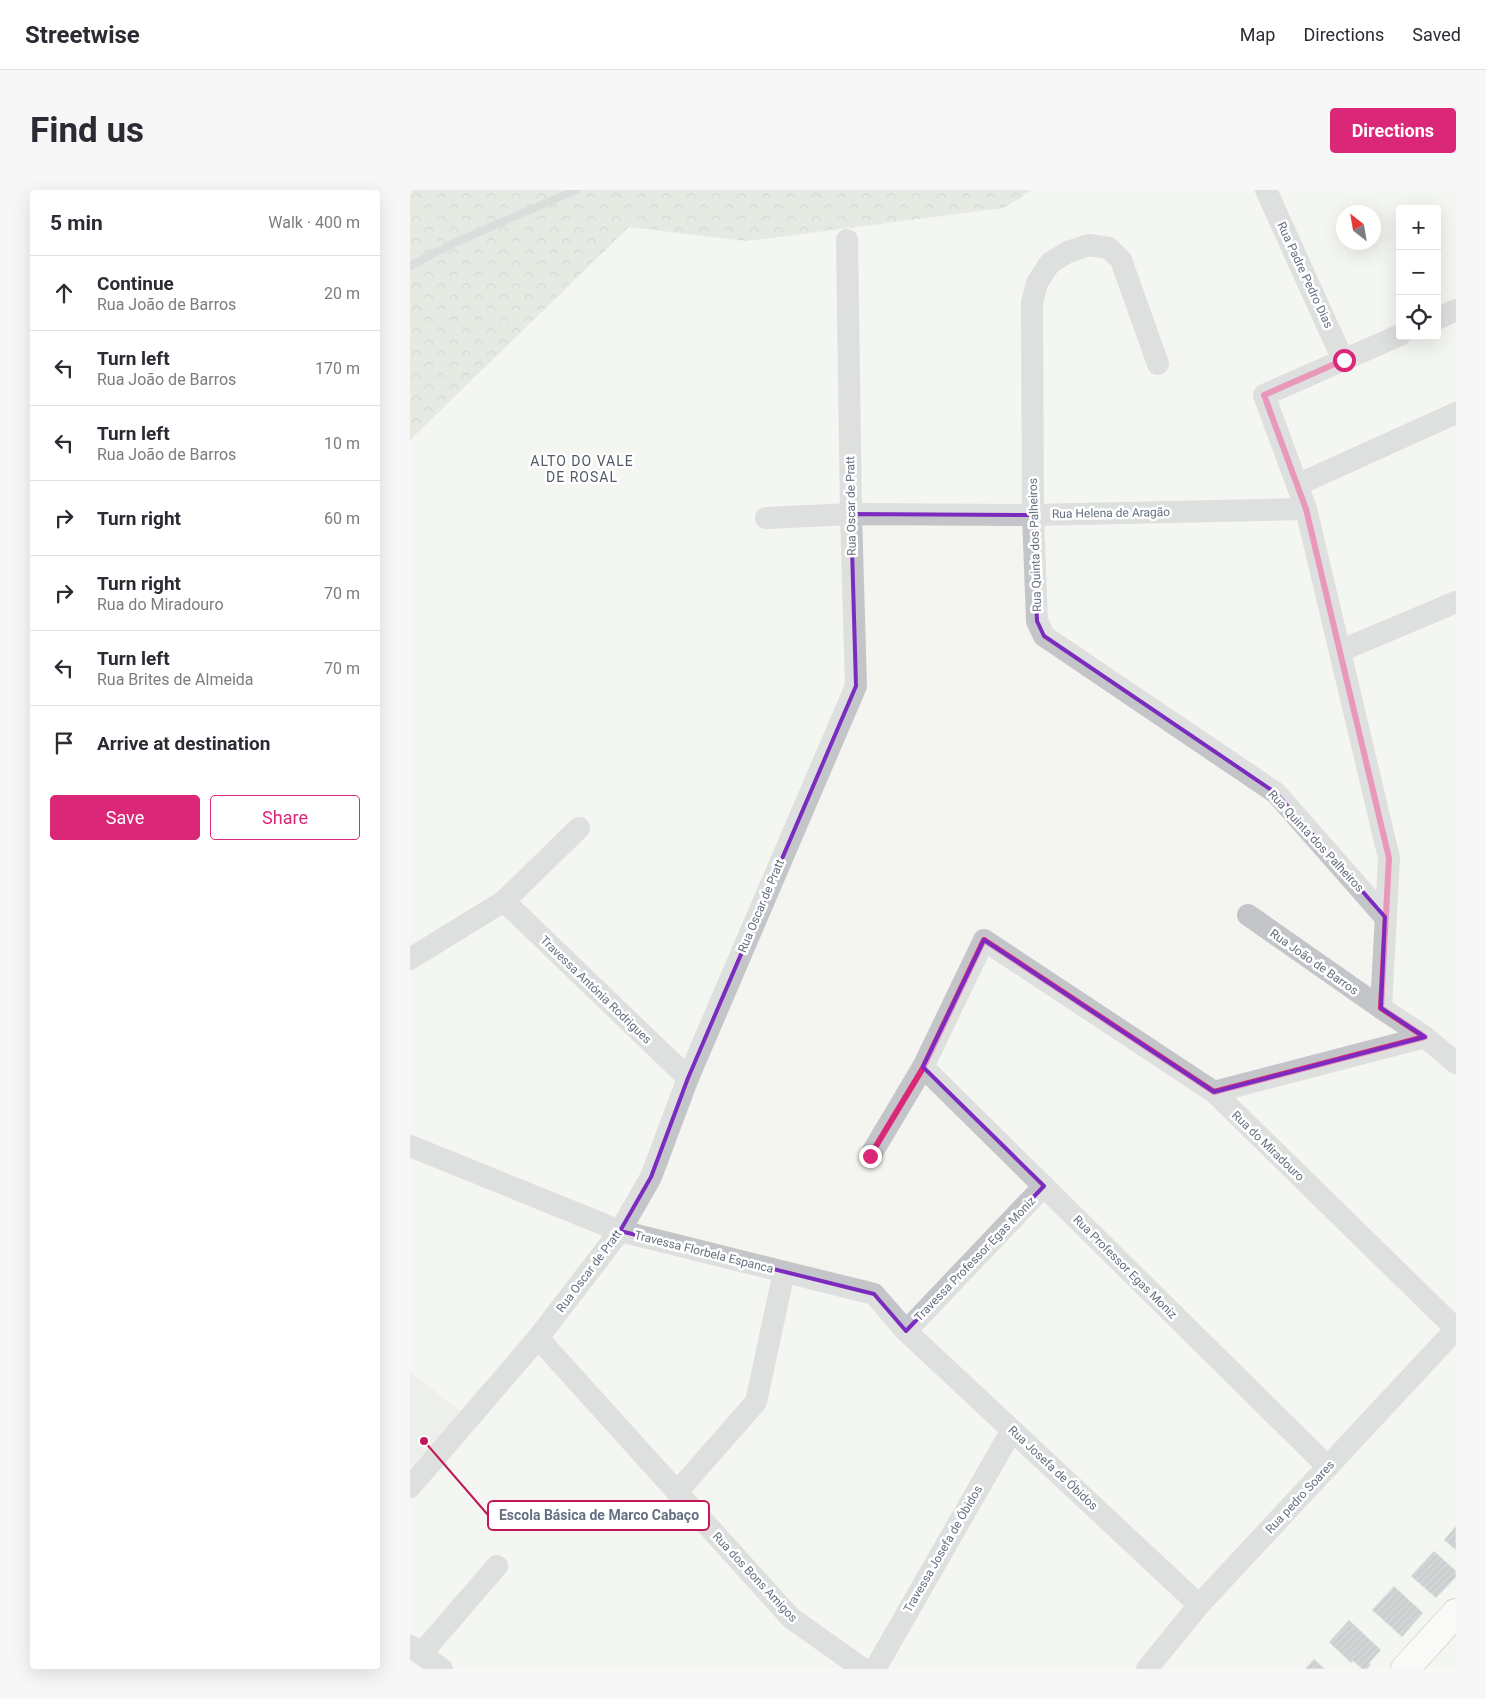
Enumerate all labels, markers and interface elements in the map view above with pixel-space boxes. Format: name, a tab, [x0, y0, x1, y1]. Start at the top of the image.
text: Streetwise	[25, 21, 140, 49]
text: Map	[1240, 24, 1275, 45]
text: Directions	[1303, 24, 1384, 45]
text: Saved	[1412, 24, 1461, 45]
button: Directions	[1330, 108, 1456, 153]
text: Find us	[30, 110, 144, 151]
north arrow	[1336, 205, 1381, 250]
map controls	[1396, 205, 1441, 340]
button: +	[1396, 205, 1441, 250]
text: 5 min	[50, 211, 103, 235]
text: Walk · 400 m	[268, 213, 360, 232]
street label: Rua Padre Pedro Dias	[1274, 220, 1336, 330]
button: −	[1396, 250, 1441, 295]
text: Continue	[97, 272, 174, 295]
icon: ahead	[50, 279, 78, 307]
text: 20 m	[324, 284, 360, 303]
text: Rua João de Barros	[97, 295, 236, 314]
button: locate	[1396, 295, 1441, 340]
text: Turn left	[97, 347, 170, 370]
route start	[1333, 349, 1356, 372]
icon: left	[50, 354, 78, 382]
text: 170 m	[315, 359, 360, 378]
text: Rua João de Barros	[97, 370, 236, 389]
text: Turn left	[97, 422, 170, 445]
icon: left	[50, 429, 78, 457]
text: 10 m	[324, 434, 360, 453]
text: Rua João de Barros	[97, 445, 236, 464]
district label: ALTO DO VALE DE ROSAL	[530, 453, 634, 485]
street label: Rua Oscar de Pratt	[843, 456, 859, 556]
street label: Rua Quinta dos Palheiros	[1026, 478, 1044, 612]
icon: right	[50, 504, 78, 532]
street label: Rua Helena de Aragão	[1052, 505, 1170, 521]
text: Turn right	[97, 507, 181, 530]
text: 60 m	[324, 509, 360, 528]
text: Turn right	[97, 572, 181, 595]
icon: right	[50, 579, 78, 607]
text: 70 m	[324, 584, 360, 603]
text: Rua do Miradouro	[97, 595, 224, 614]
text: Turn left	[97, 647, 170, 670]
icon: left	[50, 654, 78, 682]
text: 70 m	[324, 659, 360, 678]
text: Rua Brites de Almeida	[97, 670, 254, 689]
icon: arrive	[50, 729, 78, 757]
text: Arrive at destination	[97, 732, 270, 755]
street label: Rua Quinta dos Palheiros	[1265, 787, 1367, 895]
button: Save	[50, 795, 200, 840]
button: Share	[210, 795, 360, 840]
street label: Rua Oscar de Pratt	[735, 857, 787, 955]
street label: Rua João de Barros	[1267, 926, 1361, 998]
street label: Travessa Antónia Rodrigues	[538, 933, 654, 1047]
street label: Rua do Miradouro	[1229, 1108, 1307, 1184]
route end	[859, 1145, 882, 1168]
street label: Travessa Professor Egas Moniz	[912, 1194, 1038, 1324]
street label: Rua Professor Egas Moniz	[1070, 1212, 1180, 1322]
street label: Rua Oscar de Pratt	[553, 1227, 625, 1315]
street label: Travessa Florbela Espanca	[633, 1228, 775, 1276]
street label: Rua Josefa de Óbidos	[1005, 1422, 1101, 1513]
street label: Rua pedro Soares	[1263, 1458, 1337, 1536]
street label: Travessa Josefa de Óbidos	[900, 1482, 985, 1615]
callout: Escola Básica de Marco Cabaço	[488, 1501, 709, 1530]
text: Escola Básica de Marco Cabaço	[499, 1507, 699, 1523]
street label: Rua dos Bons Amigos	[710, 1529, 800, 1625]

